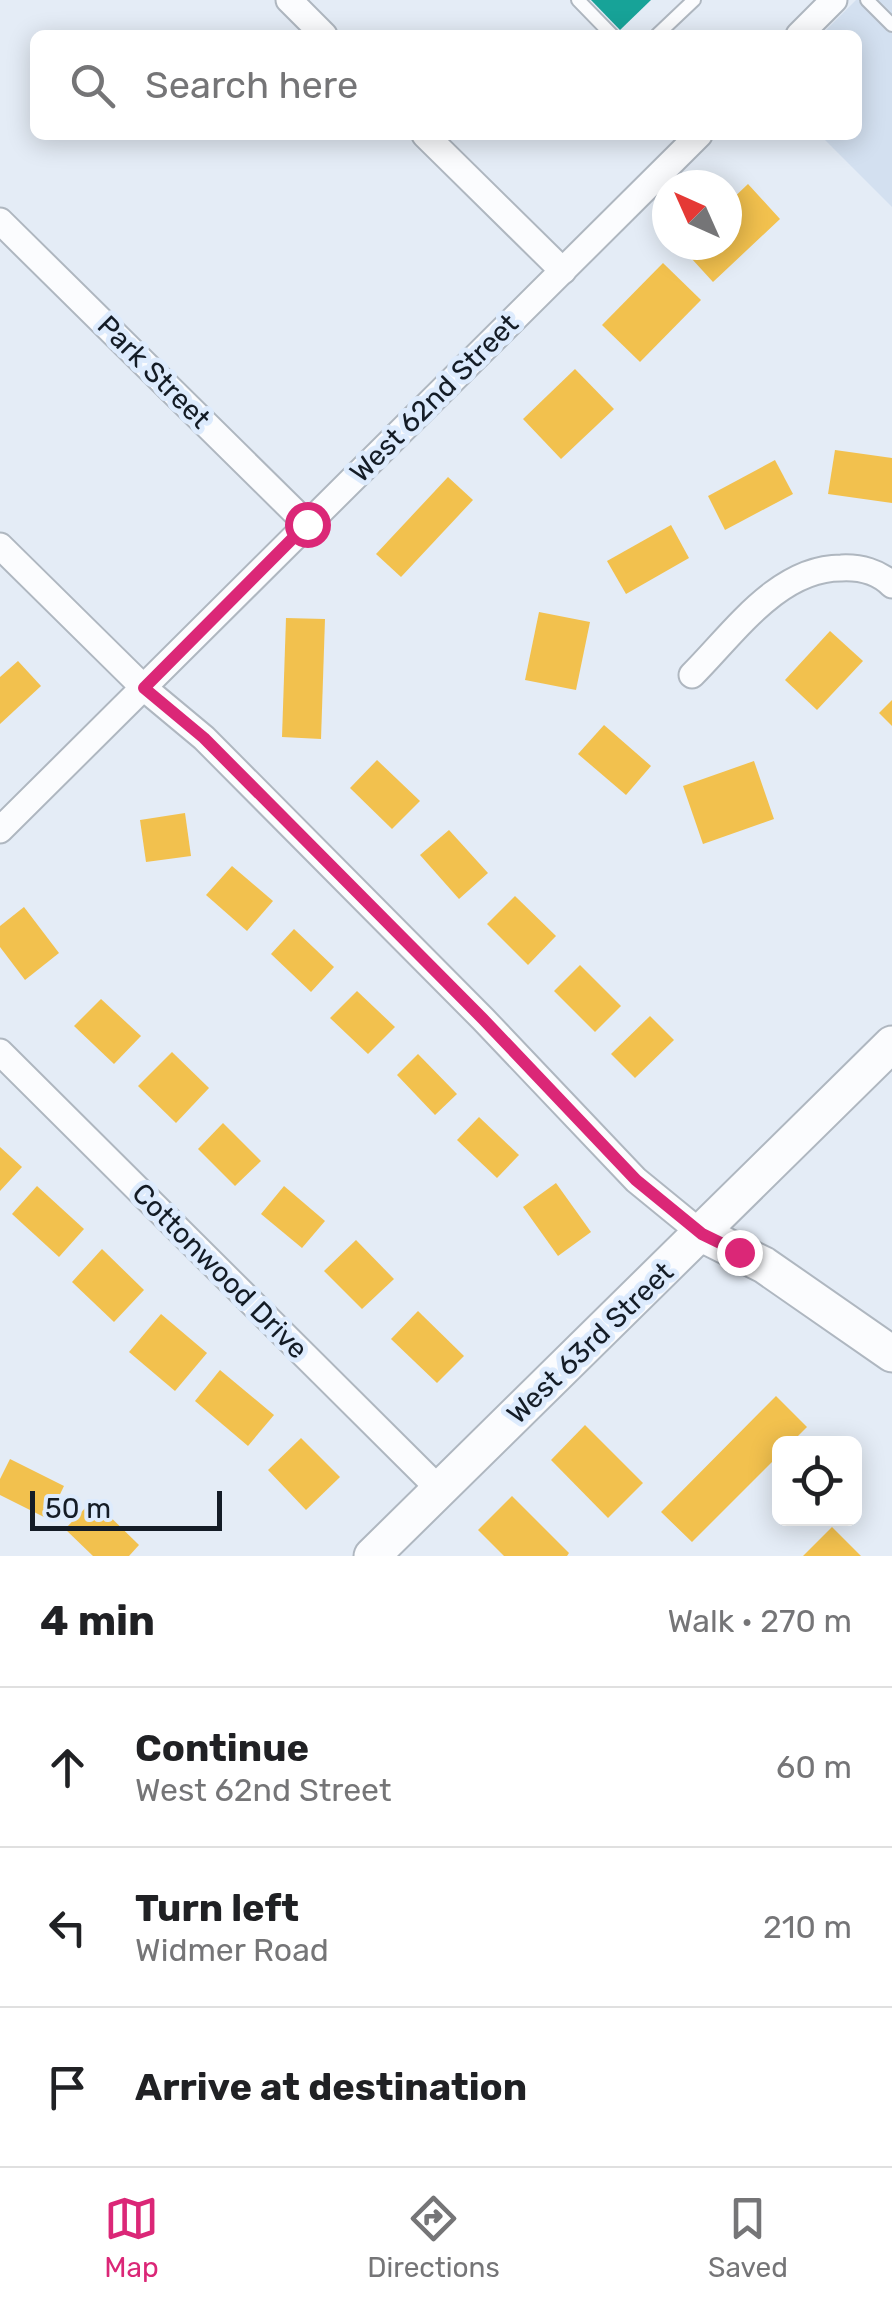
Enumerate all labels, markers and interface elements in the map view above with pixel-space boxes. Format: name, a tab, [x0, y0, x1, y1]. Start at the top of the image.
search box	[30, 30, 862, 140]
icon: search	[65, 58, 120, 113]
text: Search here	[145, 62, 358, 108]
north arrow	[652, 170, 742, 260]
street label: West 62nd Street	[343, 307, 525, 489]
street label: Park Street	[91, 309, 217, 435]
route start	[285, 502, 331, 548]
street label: Cottonwood Drive	[125, 1176, 315, 1366]
route end	[717, 1230, 763, 1276]
street label: West 63rd Street	[500, 1255, 680, 1431]
map controls	[772, 1436, 862, 1526]
button: locate	[772, 1436, 862, 1526]
scale bar	[30, 1486, 222, 1530]
text: 50 m	[45, 1492, 111, 1525]
text: 4 min	[40, 1596, 155, 1646]
text: Walk · 270 m	[667, 1602, 852, 1640]
text: Continue	[135, 1725, 309, 1771]
icon: ahead	[40, 1740, 95, 1795]
text: 60 m	[776, 1748, 852, 1786]
text: West 62nd Street	[135, 1771, 391, 1809]
text: Turn left	[135, 1885, 299, 1931]
icon: left	[40, 1900, 95, 1955]
text: 210 m	[763, 1908, 852, 1946]
text: Widmer Road	[135, 1931, 329, 1969]
icon: arrive	[40, 2060, 95, 2115]
text: Arrive at destination	[135, 2064, 527, 2110]
tab: Map	[104, 2191, 159, 2284]
tab: Directions	[367, 2191, 500, 2284]
tab: Saved	[708, 2191, 788, 2284]

